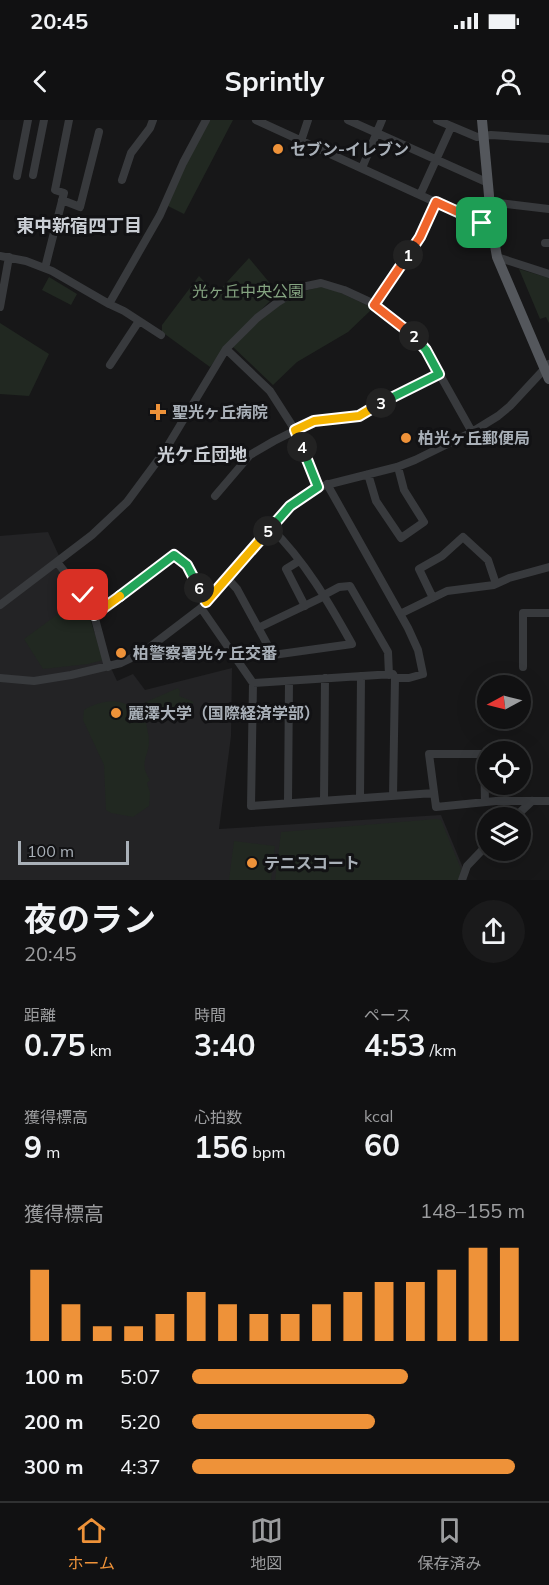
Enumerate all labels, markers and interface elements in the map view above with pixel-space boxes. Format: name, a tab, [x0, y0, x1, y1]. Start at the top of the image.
text: 20:45	[30, 7, 88, 35]
text: Sprintly	[224, 64, 325, 98]
icon: back	[24, 65, 57, 98]
icon: person	[492, 65, 525, 98]
place label: セブン-イレブン	[290, 139, 409, 159]
marker: セブン-イレブン	[271, 142, 285, 156]
pin	[456, 197, 507, 248]
icon: arrive	[465, 206, 498, 239]
district label: 東中新宿四丁目	[16, 214, 142, 237]
pin: 1	[393, 240, 423, 270]
text: 1	[403, 245, 413, 265]
park label: 光ヶ丘中央公園	[192, 281, 304, 301]
pin: 2	[399, 321, 429, 351]
text: 2	[409, 326, 419, 346]
pin: 3	[366, 388, 396, 418]
text: 3	[376, 393, 386, 413]
place label: 聖光ヶ丘病院	[172, 402, 268, 422]
marker: 聖光ヶ丘病院	[149, 403, 167, 421]
place label: 柏光ヶ丘郵便局	[418, 428, 530, 448]
marker: 柏光ヶ丘郵便局	[399, 431, 413, 445]
pin: 4	[287, 432, 317, 462]
text: 4	[297, 437, 307, 457]
district label: 光ケ丘団地	[157, 443, 247, 466]
pin: 5	[253, 516, 283, 546]
text: 5	[263, 521, 273, 541]
pin	[57, 569, 108, 620]
pin: 6	[184, 573, 214, 603]
icon: check	[66, 578, 99, 611]
text: 6	[194, 578, 204, 598]
place label: 柏警察署光ヶ丘交番	[133, 643, 277, 663]
marker: 柏警察署光ヶ丘交番	[114, 646, 128, 660]
north arrow	[477, 675, 531, 729]
map controls	[477, 675, 531, 861]
place label: 麗澤大学（国際経済学部）	[128, 703, 320, 723]
marker: 麗澤大学（国際経済学部）	[109, 706, 123, 720]
button: locate	[477, 741, 531, 795]
button: layers	[477, 807, 531, 861]
scale bar	[18, 838, 129, 866]
text: 100 m	[27, 841, 74, 861]
place label: テニスコート	[264, 853, 360, 873]
marker: テニスコート	[245, 856, 259, 870]
text: 夜のラン	[24, 898, 156, 939]
button: share	[462, 900, 525, 963]
text: 20:45	[24, 941, 77, 966]
text: 距離	[24, 1005, 56, 1025]
text: 時間	[194, 1005, 226, 1025]
text: ペース	[364, 1005, 411, 1025]
text: 0.75	[24, 1026, 85, 1064]
text: 3:40	[194, 1026, 255, 1064]
text: 4:53	[364, 1026, 425, 1064]
text: km	[85, 1040, 112, 1060]
text: /km	[425, 1040, 456, 1060]
text: kcal	[364, 1106, 393, 1126]
text: 獲得標高	[24, 1107, 88, 1127]
text: 心拍数	[194, 1107, 242, 1127]
text: 60	[364, 1126, 400, 1164]
text: 9	[24, 1128, 42, 1166]
text: 156	[194, 1128, 248, 1166]
text: m	[42, 1142, 60, 1162]
text: bpm	[248, 1142, 285, 1162]
text: 148–155 m	[420, 1198, 525, 1223]
text: 獲得標高	[24, 1201, 104, 1226]
text: 100 m	[24, 1364, 83, 1389]
text: 5:07	[120, 1364, 161, 1389]
text: 200 m	[24, 1409, 83, 1434]
text: 5:20	[120, 1409, 161, 1434]
text: 300 m	[24, 1454, 83, 1479]
text: 4:37	[120, 1454, 161, 1479]
tab: ホーム	[67, 1514, 115, 1574]
tab: 地図	[250, 1514, 283, 1574]
tab: 保存済み	[418, 1514, 482, 1574]

